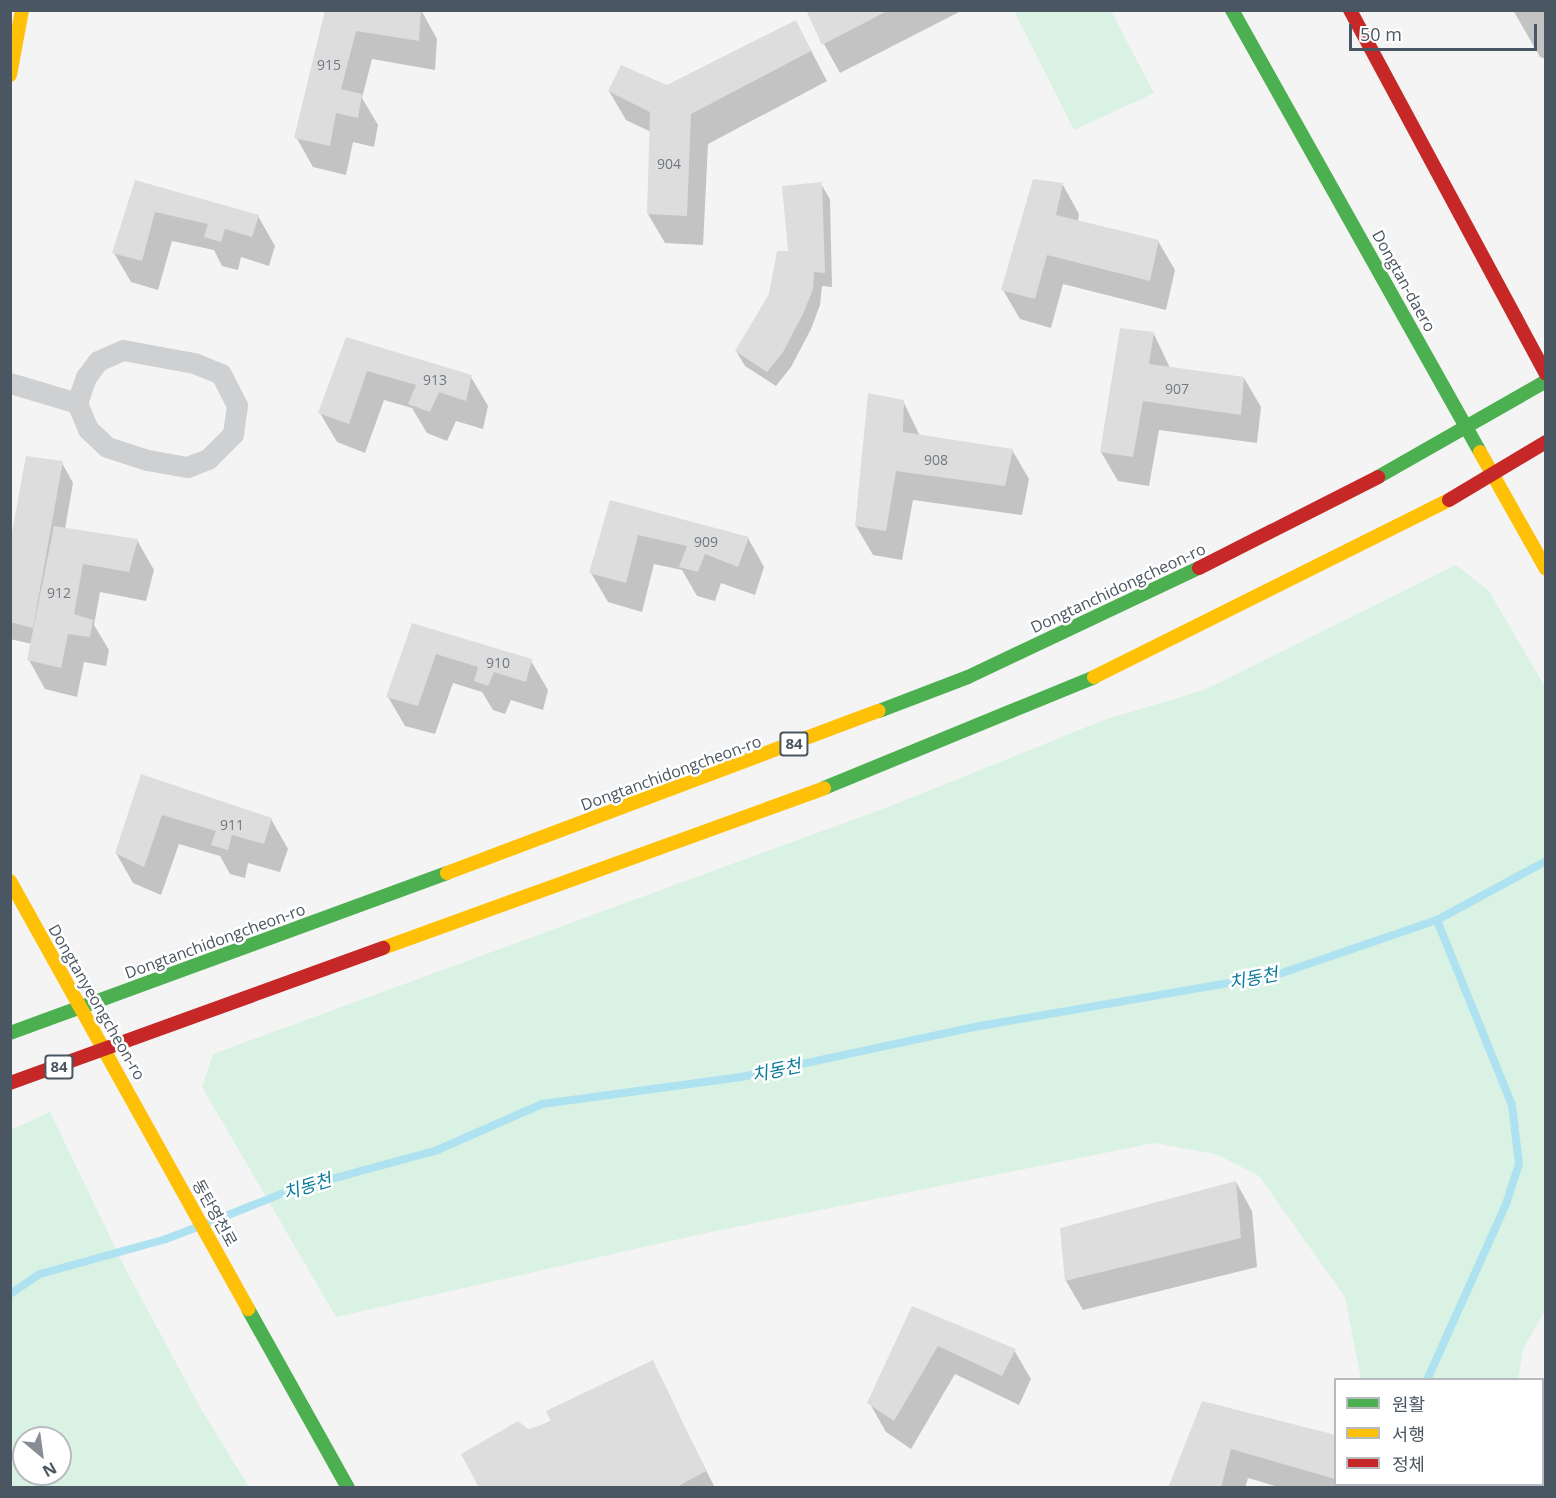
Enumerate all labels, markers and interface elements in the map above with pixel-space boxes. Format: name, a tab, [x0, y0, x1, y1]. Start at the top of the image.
scale bar	[1352, 12, 1540, 50]
text: 50 m	[1360, 22, 1402, 46]
house number: 915	[317, 57, 341, 73]
house number: 904	[657, 156, 681, 172]
street label: Dongtan-daero	[1368, 227, 1440, 335]
house number: 913	[423, 372, 447, 388]
house number: 907	[1165, 381, 1189, 397]
house number: 908	[924, 452, 948, 468]
house number: 909	[694, 534, 718, 550]
street label: Dongtanchidongcheon-ro	[1027, 539, 1209, 637]
house number: 912	[47, 585, 71, 601]
house number: 910	[486, 655, 510, 671]
street label: Dongtanchidongcheon-ro	[578, 731, 764, 815]
road number: 84	[779, 732, 809, 756]
house number: 911	[220, 817, 244, 833]
street label: Dongtanchidongcheon-ro	[122, 899, 308, 983]
street label: Dongtanyeongcheon-ro	[45, 921, 149, 1083]
water label: 치동천	[1227, 963, 1279, 993]
water label: 치동천	[749, 1054, 803, 1086]
road number: 84	[44, 1055, 74, 1079]
water label: 치동천	[280, 1168, 334, 1204]
street label: 동탄영천로	[189, 1176, 241, 1250]
legend	[1334, 1378, 1544, 1486]
text: 원활	[1392, 1392, 1425, 1416]
text: 서행	[1392, 1422, 1425, 1446]
north arrow	[12, 1426, 72, 1486]
text: 정체	[1392, 1452, 1425, 1476]
text: N	[39, 1457, 61, 1483]

